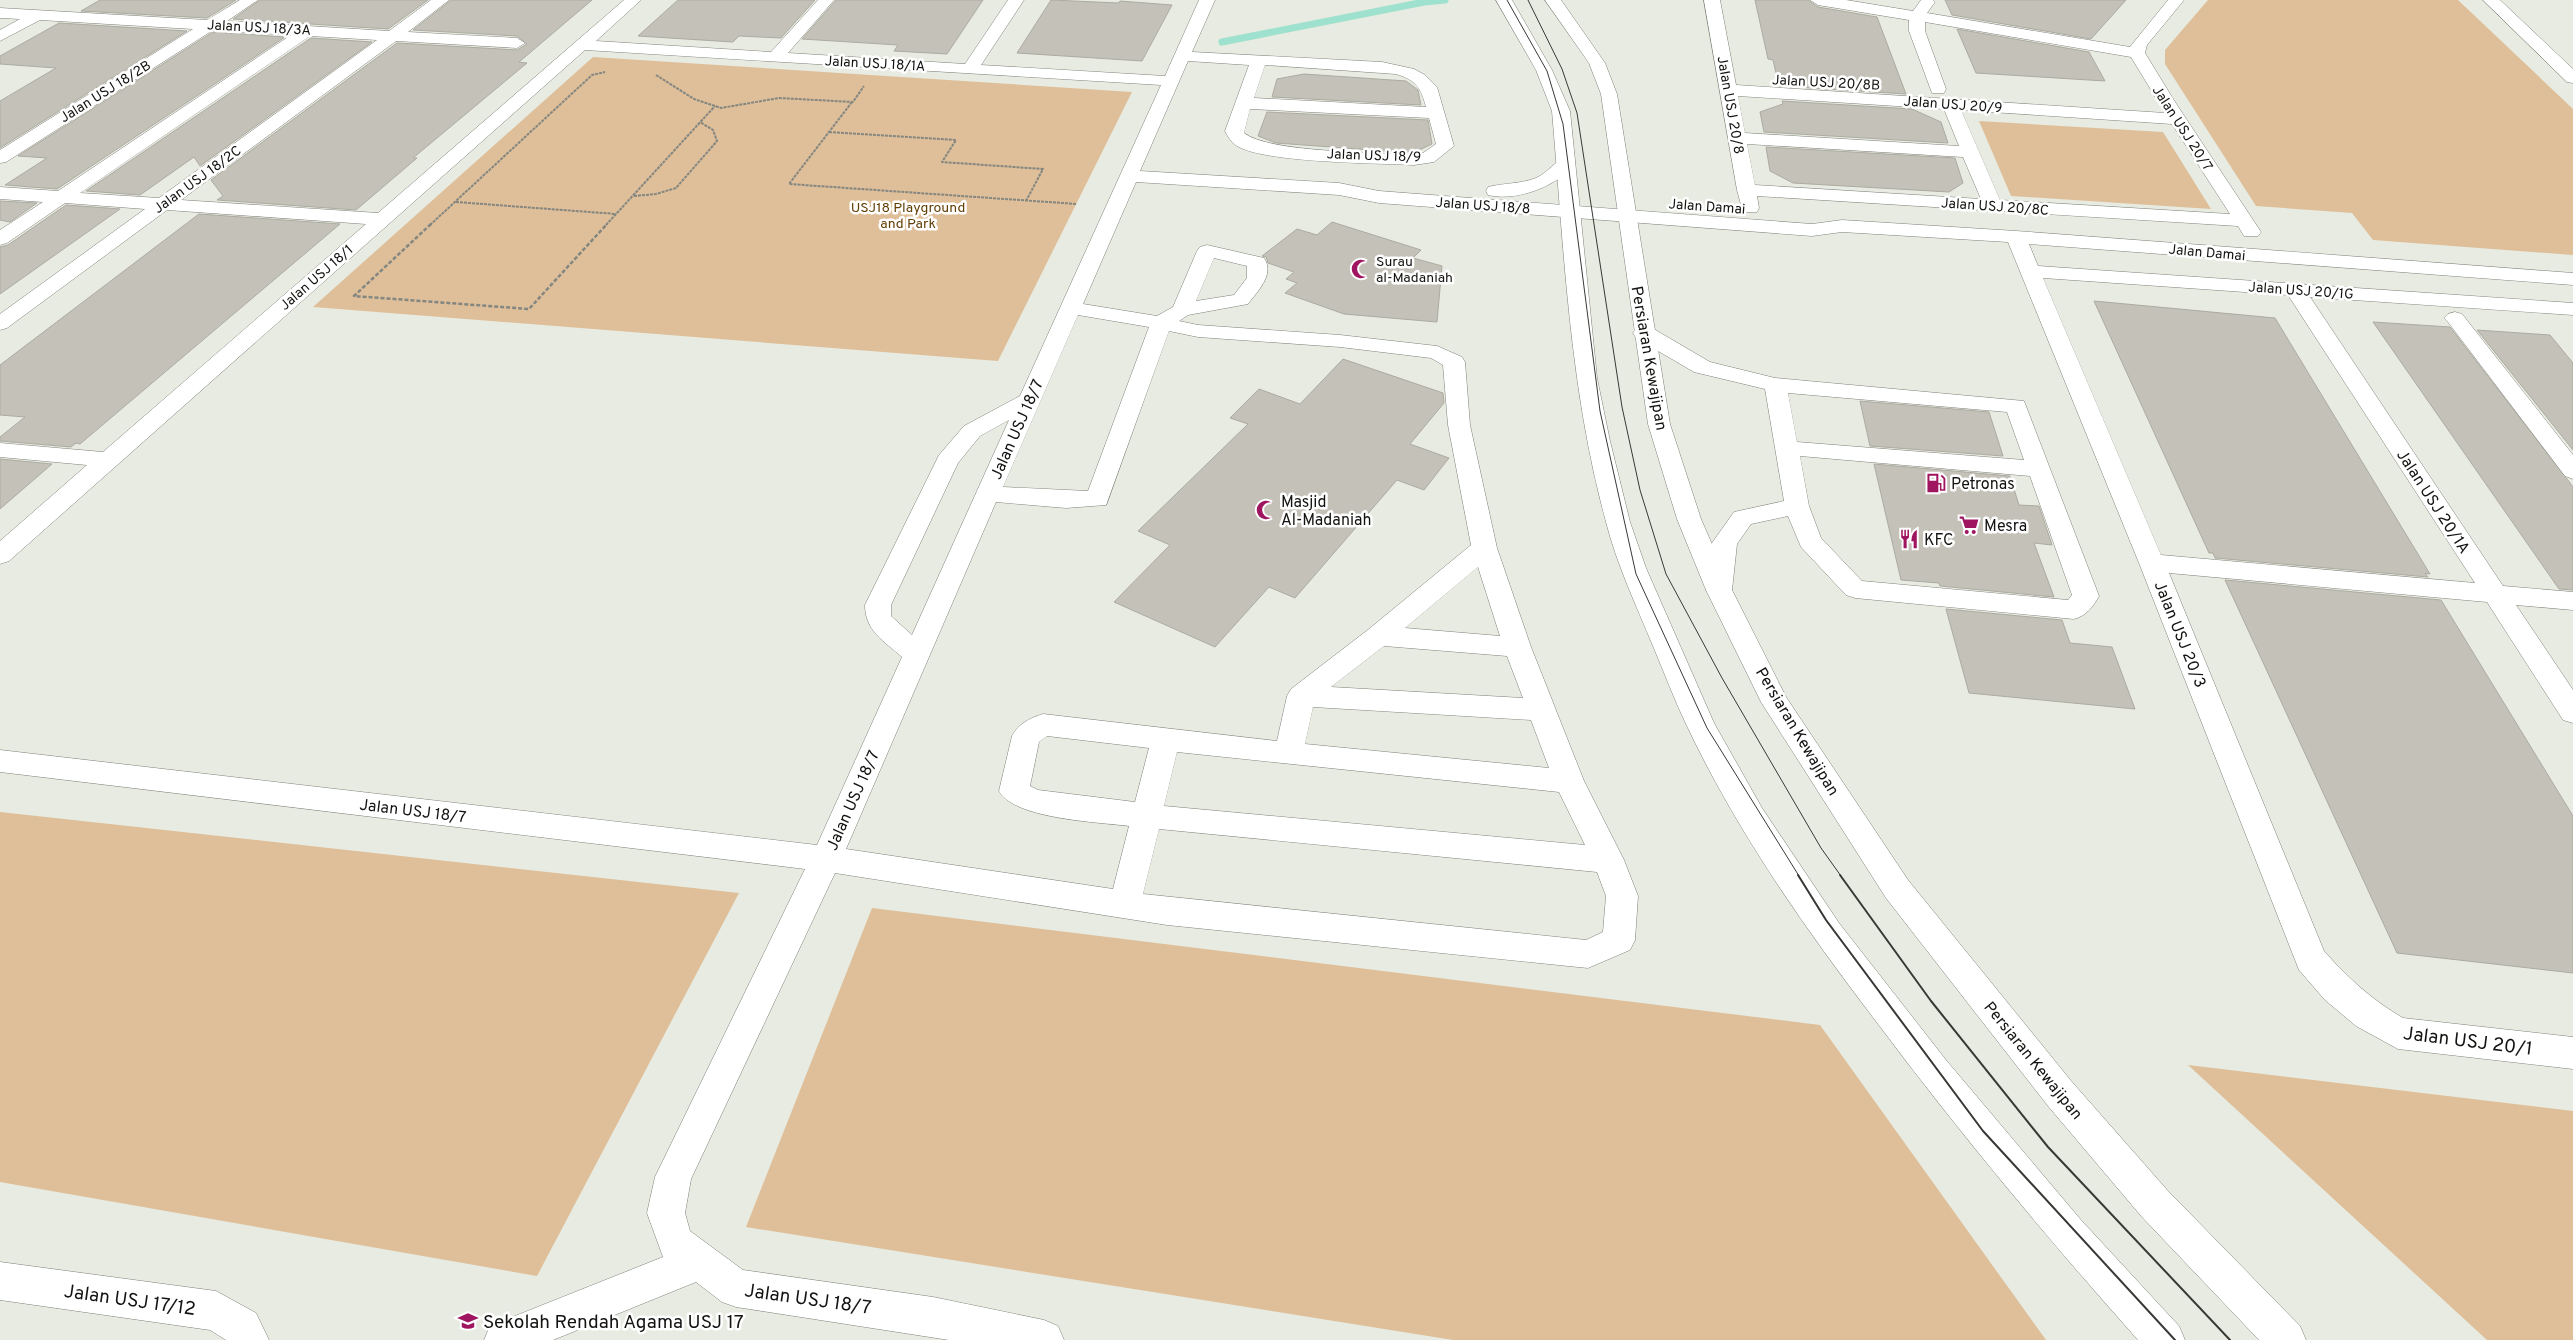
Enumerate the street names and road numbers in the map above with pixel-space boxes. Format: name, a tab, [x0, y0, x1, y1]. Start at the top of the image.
street label: Jalan USJ 18/3A	[206, 17, 311, 40]
street label: Jalan USJ 18/1A	[824, 53, 926, 76]
street label: Jalan USJ 20/8	[1713, 55, 1747, 156]
street label: Jalan USJ 18/2B	[57, 57, 154, 127]
street label: Jalan USJ 20/8B	[1771, 72, 1880, 95]
street label: Jalan USJ 20/7	[2148, 83, 2216, 175]
street label: Jalan USJ 20/9	[1903, 94, 2003, 117]
street label: Jalan USJ 18/2C	[151, 143, 245, 218]
street label: Jalan USJ 18/9	[1326, 146, 1422, 167]
street label: Jalan USJ 18/8	[1435, 195, 1531, 218]
street label: Jalan USJ 20/8C	[1940, 195, 2049, 220]
street label: Jalan Damai	[1668, 196, 1746, 219]
street label: Jalan USJ 18/1	[277, 242, 357, 315]
street label: Jalan Damai	[2168, 242, 2246, 265]
street label: Jalan USJ 20/1G	[2248, 279, 2354, 304]
street label: Persiaran Kewajipan	[1625, 285, 1671, 432]
street label: Jalan USJ 18/7	[987, 377, 1049, 483]
street label: Jalan USJ 20/1A	[2391, 446, 2473, 558]
street label: Jalan USJ 20/3	[2149, 579, 2210, 691]
street label: Persiaran Kewajipan	[1750, 664, 1843, 800]
street label: Jalan USJ 18/7	[823, 748, 885, 854]
street label: Jalan USJ 18/7	[358, 796, 467, 828]
street label: Persiaran Kewajipan	[1979, 998, 2086, 1124]
street label: Jalan USJ 20/1	[2402, 1022, 2534, 1062]
street label: Jalan USJ 18/7	[743, 1279, 873, 1321]
street label: Jalan USJ 17/12	[62, 1280, 197, 1322]

